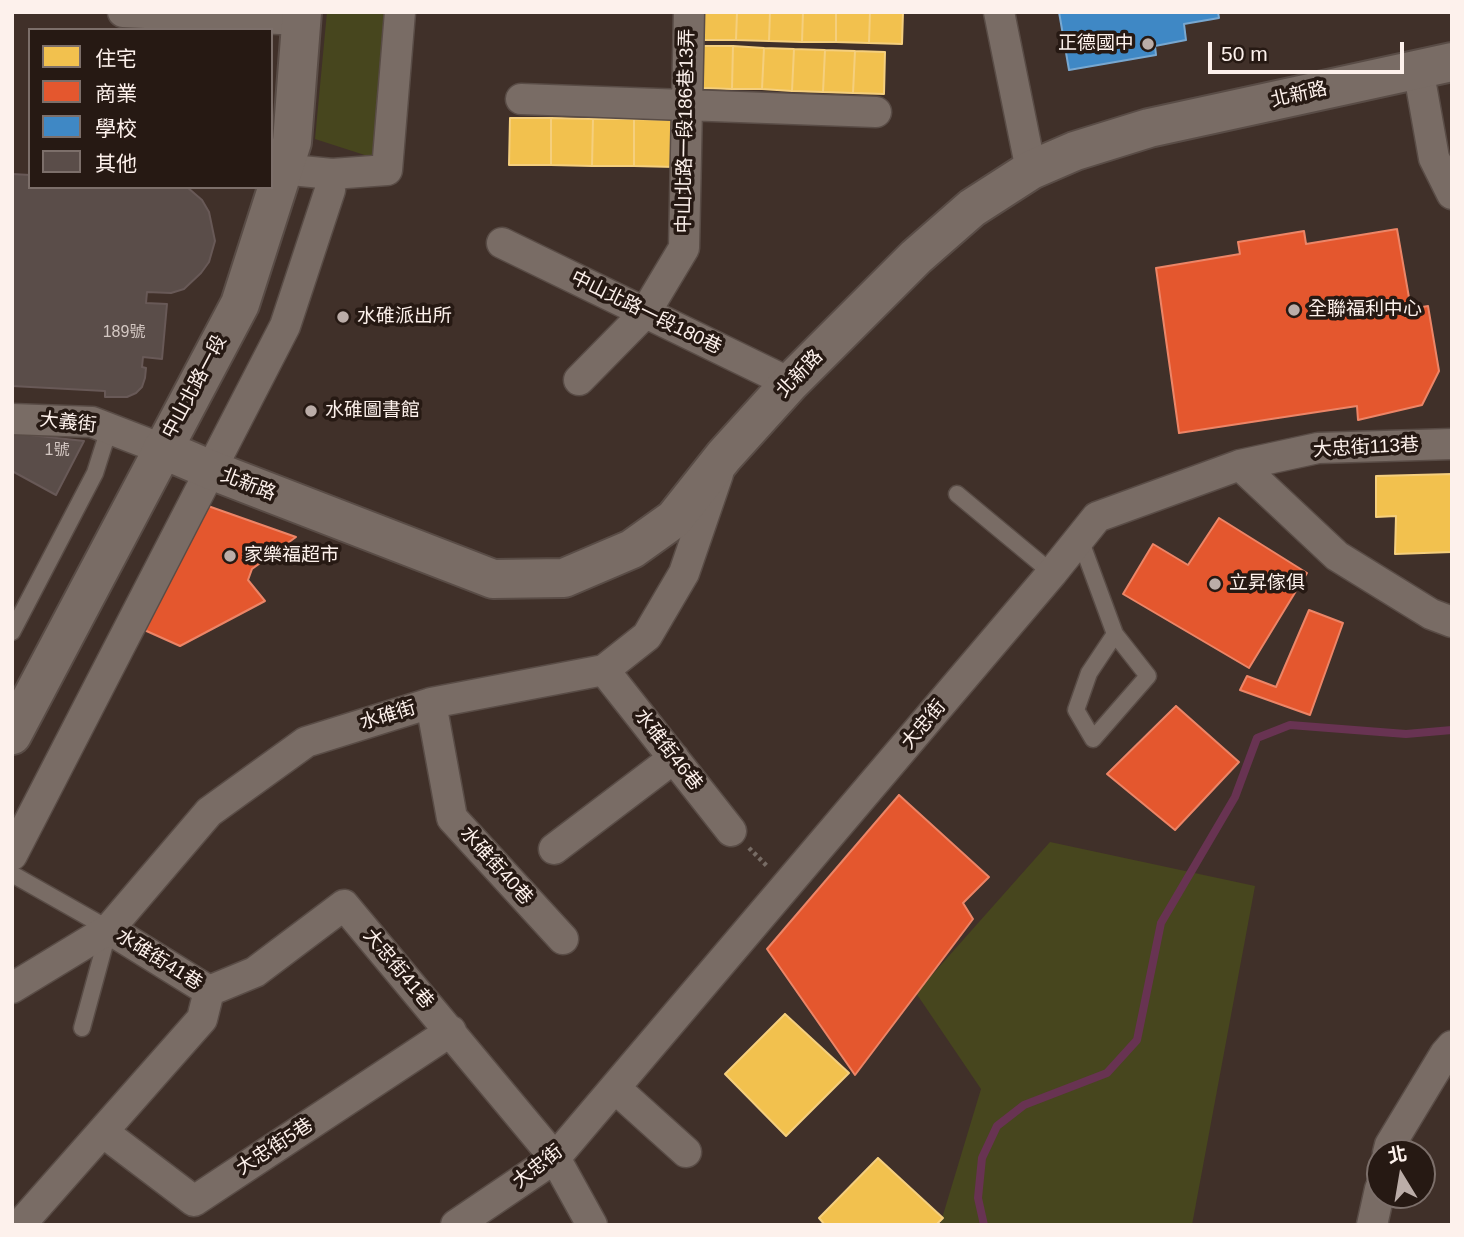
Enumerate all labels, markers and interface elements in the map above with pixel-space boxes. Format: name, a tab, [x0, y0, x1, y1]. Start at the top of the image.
legend	[28, 28, 273, 189]
street label: 中山北路一段186巷13弄	[673, 28, 699, 234]
scale bar	[1212, 28, 1408, 72]
place label: 正德國中	[1058, 33, 1134, 55]
marker: 正德國中	[1140, 36, 1156, 52]
text: 50 m	[1221, 42, 1268, 65]
text: 住宅	[95, 47, 137, 70]
street label: 北新路	[1269, 77, 1329, 113]
text: 商業	[95, 82, 137, 105]
text: 學校	[95, 117, 137, 140]
text: 其他	[95, 152, 137, 175]
street label: 中山北路一段180巷	[567, 267, 725, 359]
place label: 全聯福利中心	[1308, 299, 1422, 321]
marker: 全聯福利中心	[1286, 302, 1302, 318]
place label: 水碓派出所	[357, 306, 452, 328]
marker: 水碓派出所	[335, 309, 351, 325]
house number: 189號	[103, 323, 145, 343]
street label: 中山北路一段	[158, 331, 232, 443]
street label: 北新路	[772, 346, 828, 402]
place label: 水碓圖書館	[325, 400, 420, 422]
marker: 水碓圖書館	[303, 403, 319, 419]
street label: 大義街	[38, 409, 98, 437]
street label: 大忠街113巷	[1312, 434, 1420, 462]
house number: 1號	[45, 441, 69, 461]
street label: 北新路	[217, 464, 279, 506]
place label: 家樂福超市	[244, 545, 339, 567]
marker: 家樂福超市	[222, 548, 238, 564]
place label: 立昇傢俱	[1229, 573, 1305, 595]
marker: 立昇傢俱	[1207, 576, 1223, 592]
street label: 大忠街	[897, 696, 951, 754]
street label: 水碓街	[357, 697, 419, 735]
street label: 水碓街46巷	[629, 705, 707, 795]
street label: 水碓街40巷	[455, 822, 537, 910]
street label: 大忠街41巷	[358, 924, 438, 1014]
street label: 水碓街41巷	[112, 925, 206, 995]
street label: 大忠街5巷	[232, 1114, 318, 1180]
north arrow	[1366, 1139, 1436, 1209]
street label: 大忠街	[509, 1140, 567, 1194]
text: 北	[1386, 1143, 1409, 1167]

